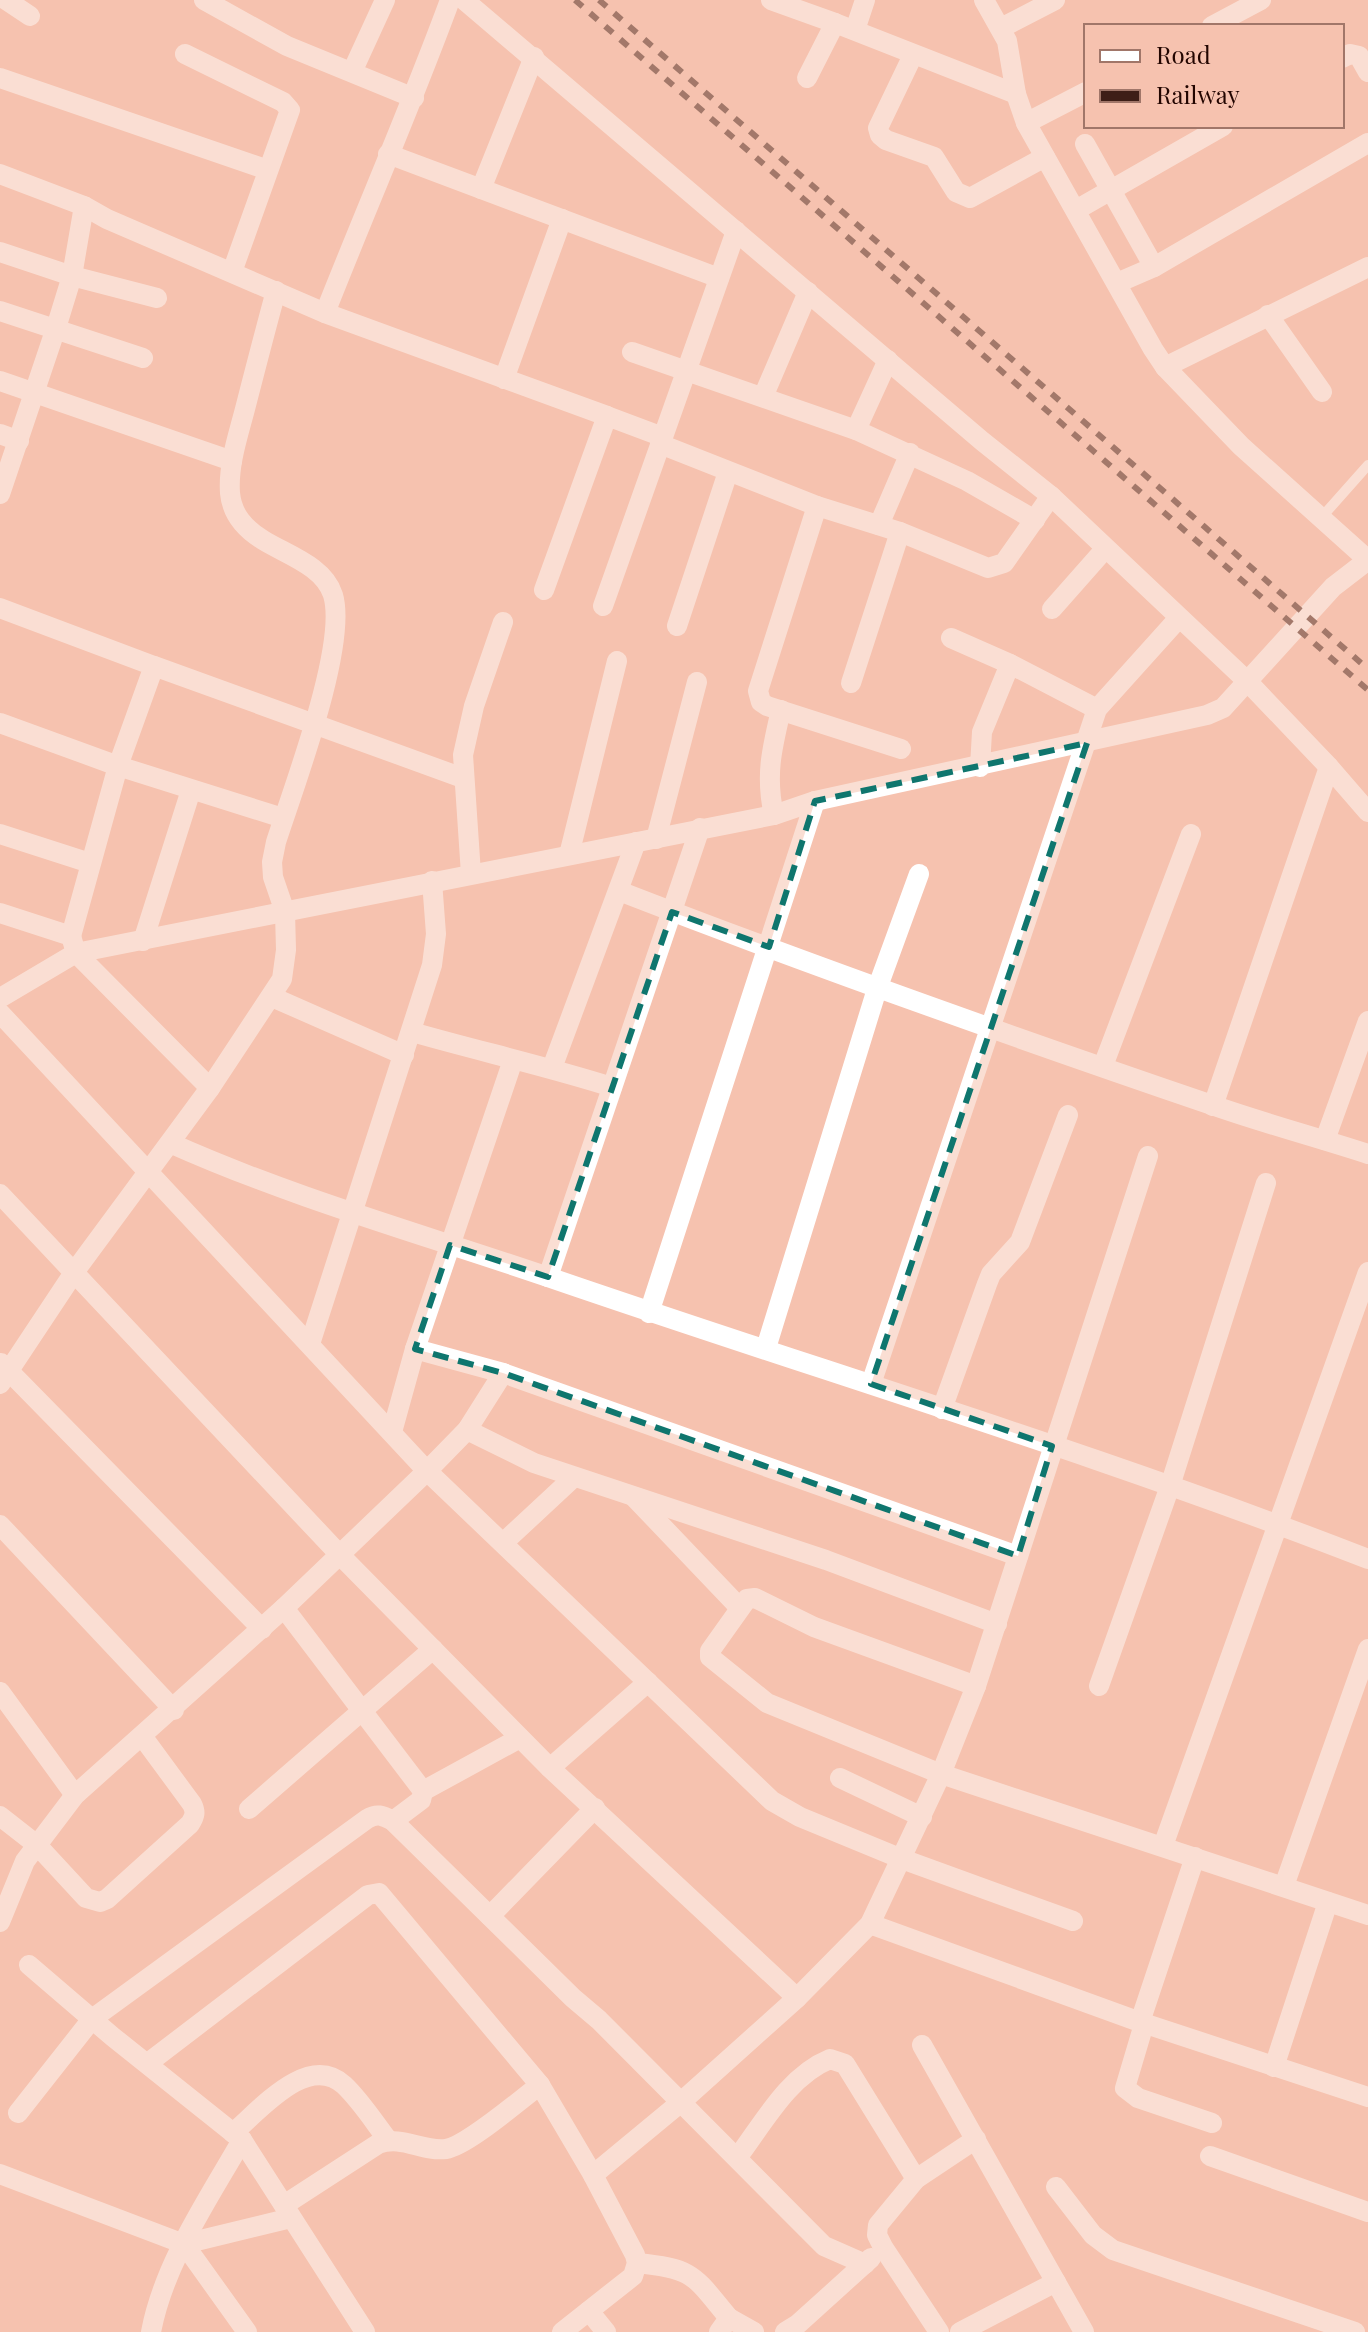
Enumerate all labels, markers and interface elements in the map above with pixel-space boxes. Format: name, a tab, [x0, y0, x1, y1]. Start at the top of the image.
legend	[1084, 24, 1344, 128]
text: Road	[1156, 38, 1211, 70]
text: Railway	[1156, 78, 1240, 110]

